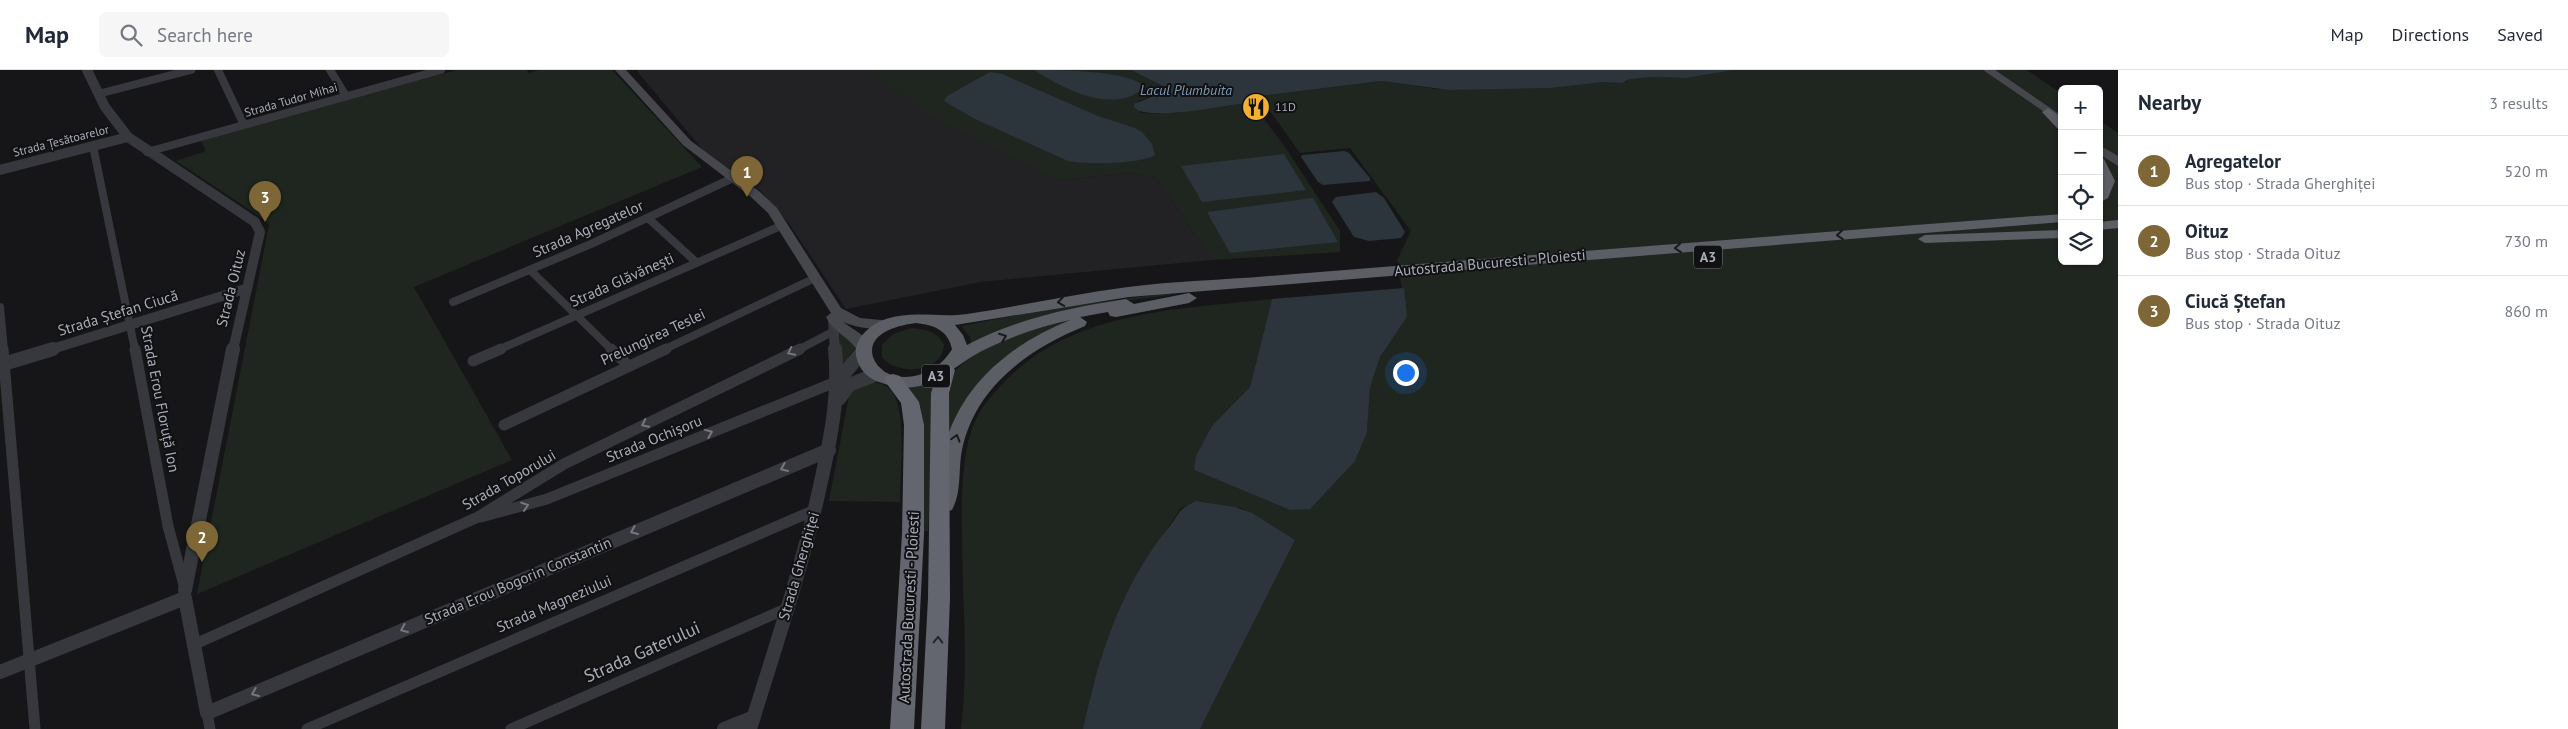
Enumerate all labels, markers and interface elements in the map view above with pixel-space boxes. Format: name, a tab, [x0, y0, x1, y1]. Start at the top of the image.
search box	[99, 12, 449, 57]
text: Map	[25, 19, 69, 50]
icon: search	[117, 21, 145, 49]
text: Search here	[157, 23, 253, 47]
text: Map	[2331, 23, 2363, 46]
text: Directions	[2391, 23, 2469, 46]
text: Saved	[2497, 23, 2543, 46]
street label: Strada Tudor Mihai	[243, 79, 339, 120]
water label: Lacul Plumbuita	[1140, 81, 1232, 99]
map controls	[2058, 85, 2103, 265]
button: +	[2058, 85, 2103, 130]
text: Nearby	[2138, 89, 2201, 116]
restaurant icon: 11D	[1241, 92, 1271, 122]
text: 3 results	[2489, 93, 2548, 113]
place label: 11D	[1275, 99, 1296, 114]
street label: Strada Țesătoarelor	[11, 121, 111, 161]
button: −	[2058, 130, 2103, 175]
text: Agregatelor	[2185, 149, 2281, 173]
pin: 1	[731, 156, 763, 197]
text: 1	[2149, 161, 2159, 181]
text: 520 m	[2505, 161, 2548, 181]
text: Bus stop · Strada Gherghiței	[2185, 173, 2376, 193]
button: locate	[2058, 175, 2103, 220]
pin: 3	[249, 181, 281, 222]
street label: Strada Agregatelor	[529, 196, 646, 261]
text: Oituz	[2185, 219, 2228, 243]
button: layers	[2058, 220, 2103, 265]
one-way arrow	[1836, 229, 1844, 240]
text: 2	[2149, 231, 2159, 251]
text: 730 m	[2505, 231, 2548, 251]
one-way arrow	[1674, 243, 1682, 254]
text: Bus stop · Strada Oituz	[2185, 243, 2341, 263]
street label: Autostrada Bucuresti - Ploiesti	[1393, 245, 1586, 280]
road number: A3	[1694, 246, 1722, 268]
street label: Strada Oituz	[212, 247, 249, 329]
street label: Strada Glăvănești	[567, 248, 677, 311]
street label: Strada Ștefan Ciucă	[55, 285, 180, 340]
text: Ciucă Ștefan	[2185, 289, 2286, 313]
one-way arrow	[1056, 296, 1065, 306]
text: 3	[2149, 301, 2159, 321]
text: 860 m	[2505, 301, 2548, 321]
street label: Prelungirea Teslei	[597, 304, 708, 369]
text: Bus stop · Strada Oituz	[2185, 313, 2341, 333]
street label: Strada Erou Floruță Ion	[137, 324, 184, 474]
one-way arrow	[998, 333, 1006, 343]
one-way arrow	[787, 346, 796, 356]
your location	[1393, 360, 1419, 386]
road number: A3	[922, 364, 950, 388]
street label: Strada Ochișoru	[603, 411, 705, 466]
one-way arrow	[641, 418, 650, 428]
one-way arrow	[704, 429, 712, 439]
one-way arrow	[950, 434, 961, 442]
street label: Strada Toporului	[459, 445, 559, 514]
one-way arrow	[780, 462, 789, 473]
one-way arrow	[520, 501, 529, 511]
street label: Strada Gherghiței	[774, 509, 823, 622]
street label: Autostrada Bucuresti - Ploiesti	[894, 511, 923, 703]
pin: 2	[186, 521, 218, 562]
one-way arrow	[631, 526, 639, 536]
street label: Strada Erou Bogorin Constantin	[421, 532, 614, 629]
street label: Strada Magneziului	[493, 571, 614, 636]
street label: Strada Gaterului	[580, 616, 703, 687]
one-way arrow	[400, 623, 409, 634]
one-way arrow	[932, 635, 943, 643]
one-way arrow	[251, 686, 260, 697]

